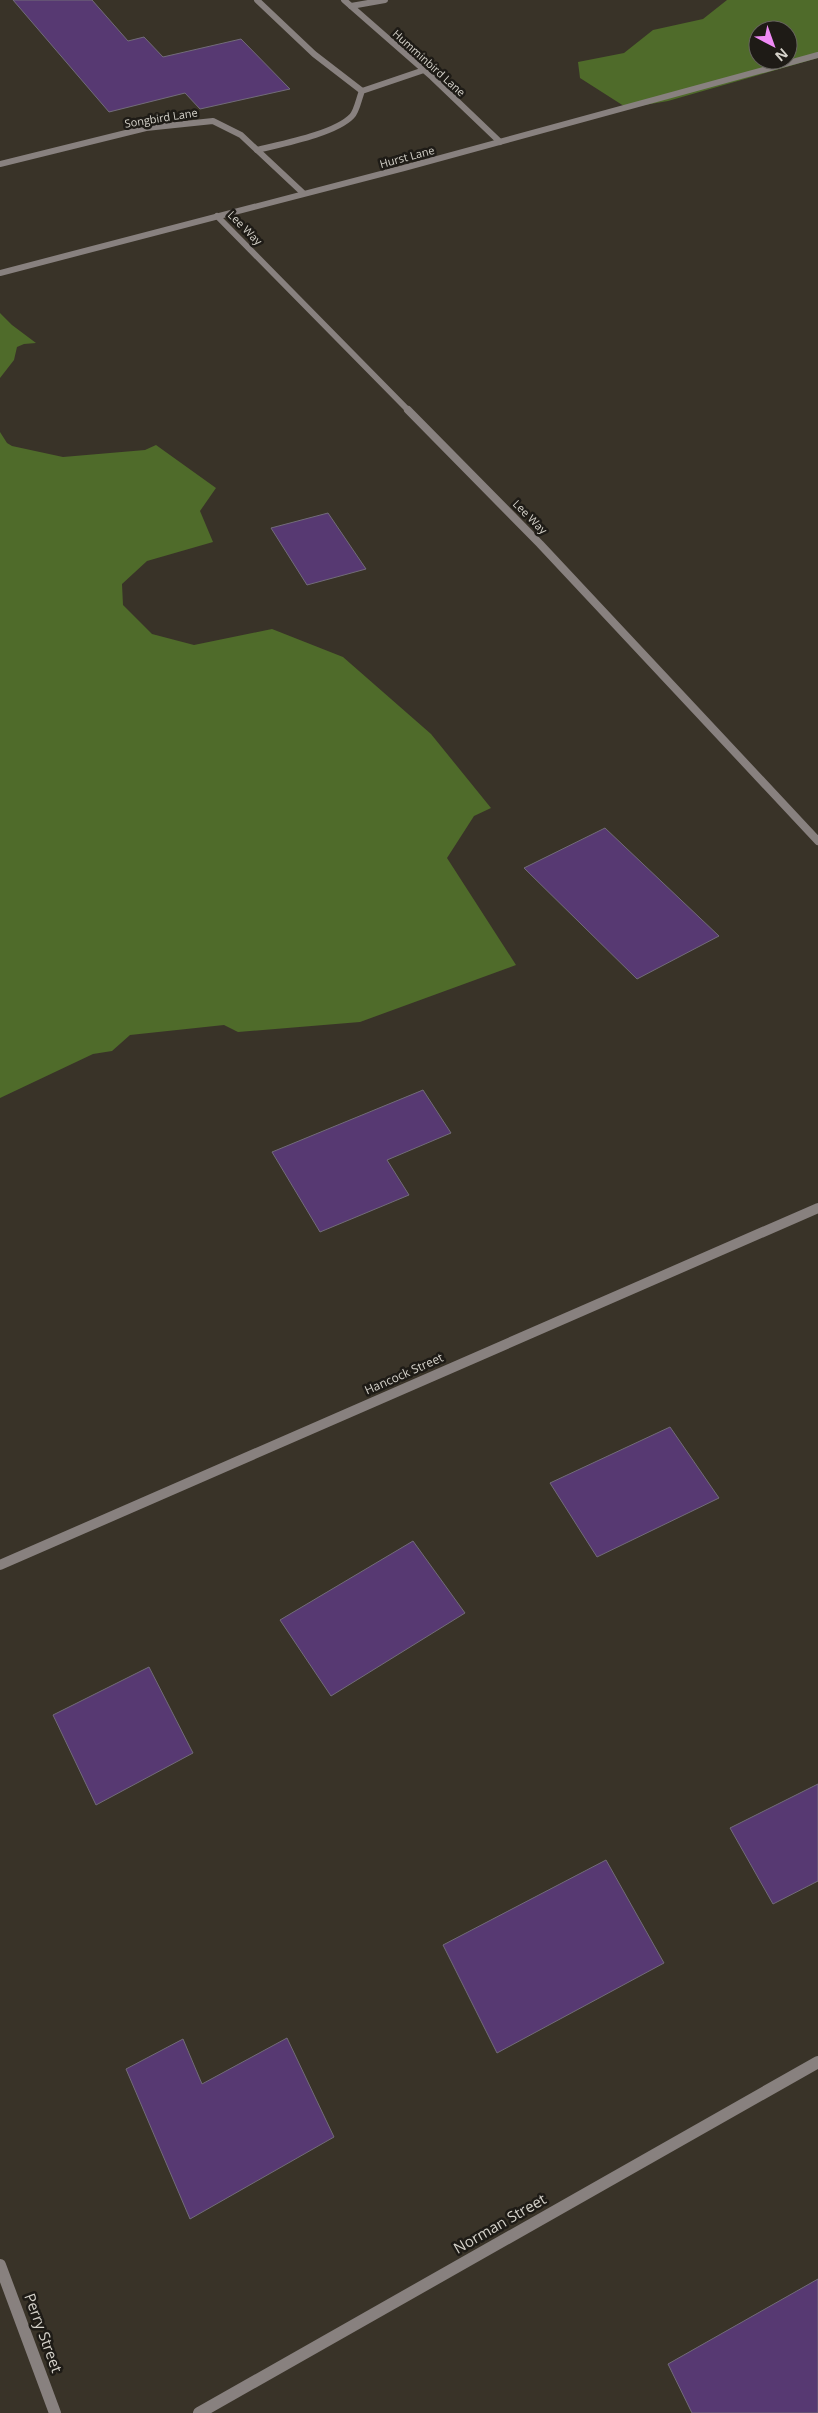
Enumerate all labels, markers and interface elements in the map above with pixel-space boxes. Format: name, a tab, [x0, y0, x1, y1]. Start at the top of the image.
north arrow	[748, 20, 798, 70]
street label: Humminbird Lane	[390, 26, 469, 99]
text: N	[771, 44, 792, 66]
street label: Songbird Lane	[123, 104, 199, 131]
street label: Hurst Lane	[378, 142, 436, 171]
street label: Lee Way	[225, 207, 266, 248]
street label: Lee Way	[510, 496, 551, 537]
street label: Hancock Street	[362, 1349, 446, 1398]
street label: Norman Street	[450, 2189, 549, 2258]
street label: Perry Street	[20, 2290, 68, 2375]

